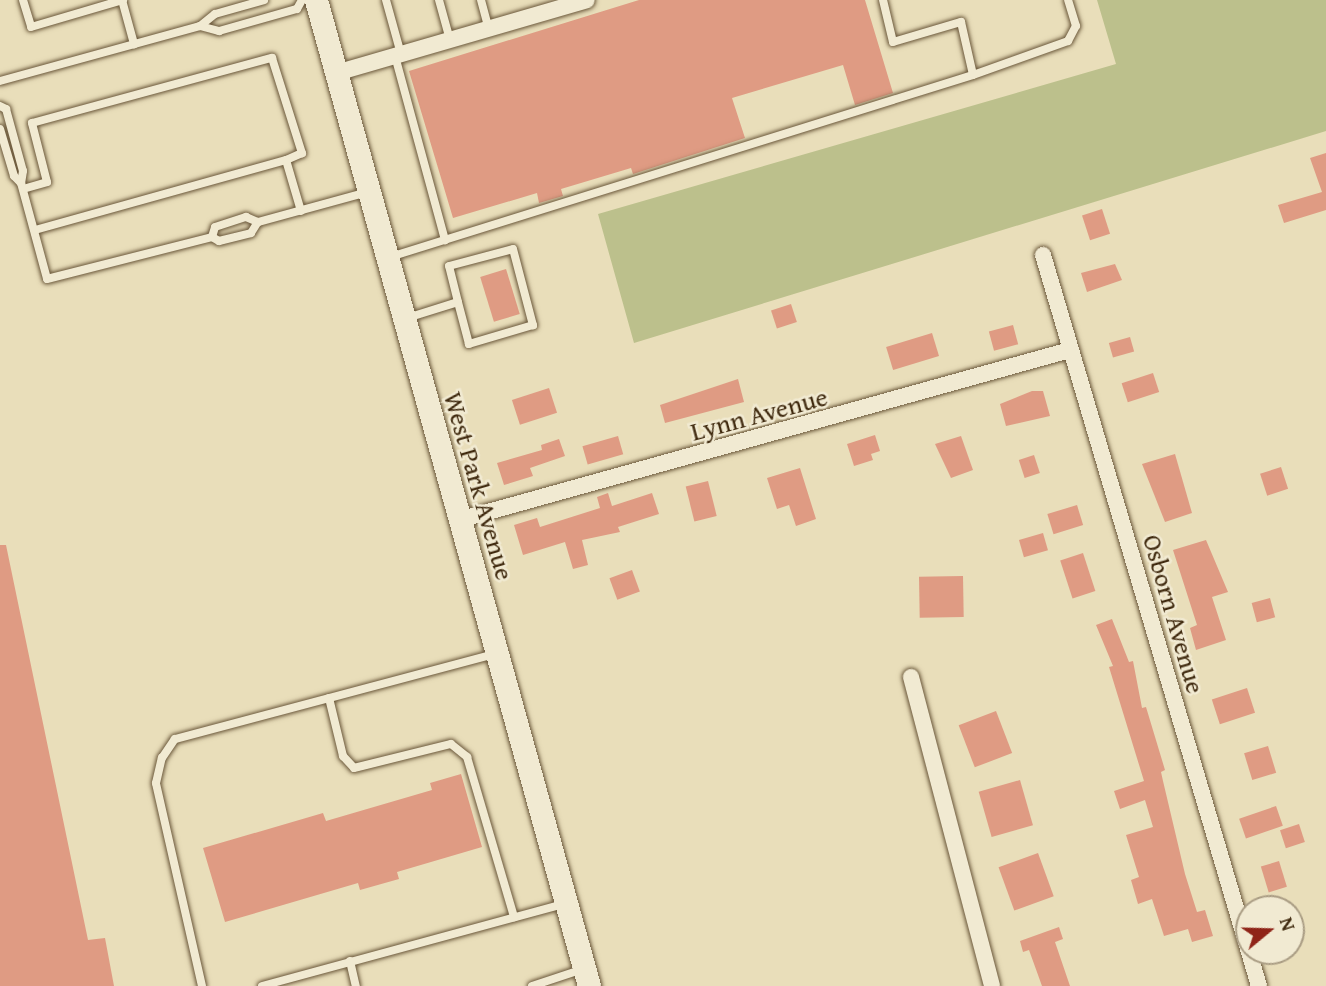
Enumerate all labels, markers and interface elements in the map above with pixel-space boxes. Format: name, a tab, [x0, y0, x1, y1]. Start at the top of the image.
street label: Lynn Avenue	[687, 381, 831, 447]
street label: West Park Avenue	[437, 388, 521, 584]
street label: Osborn Avenue	[1136, 531, 1212, 697]
north arrow	[1235, 895, 1305, 965]
text: N	[1273, 913, 1303, 934]

